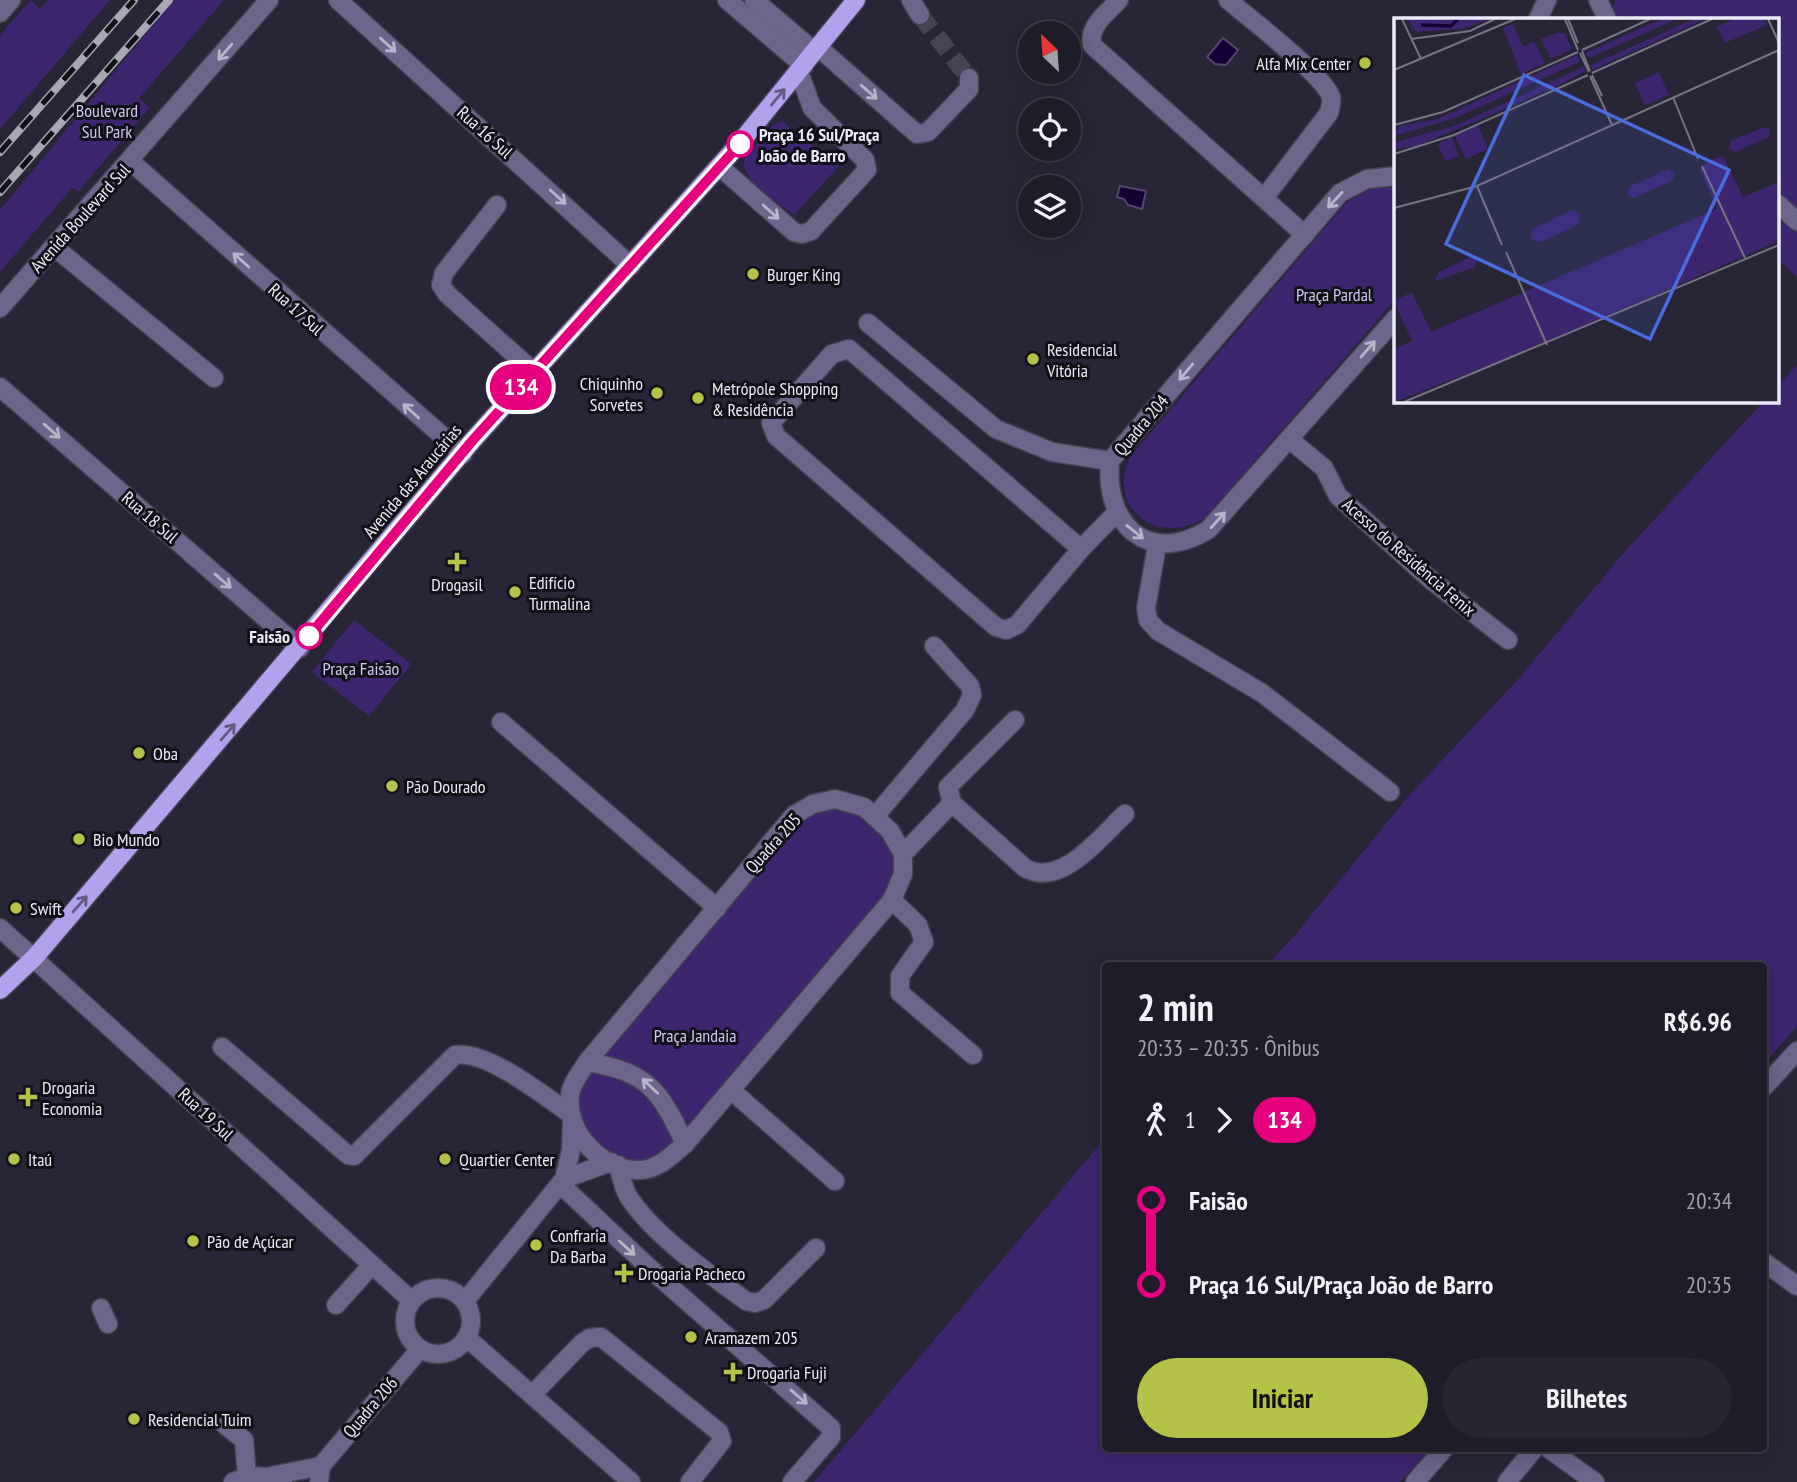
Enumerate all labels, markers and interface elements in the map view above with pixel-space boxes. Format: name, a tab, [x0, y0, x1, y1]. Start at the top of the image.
inset map	[1394, 18, 1780, 402]
north arrow	[1018, 21, 1082, 84]
map controls	[1018, 21, 1081, 238]
one-way arrow	[379, 37, 397, 53]
one-way arrow	[217, 42, 233, 60]
place label: Alfa Mix Center	[1256, 52, 1351, 75]
marker: Alfa Mix Center	[1357, 55, 1373, 71]
one-way arrow	[860, 84, 878, 100]
one-way arrow	[771, 89, 786, 107]
button: locate	[1018, 98, 1081, 161]
park label: Boulevard Sul Park	[76, 99, 138, 143]
street label: Rua 16 Sul	[452, 101, 518, 164]
place label: Praça 16 Sul/Praça João de Barro	[758, 123, 879, 167]
marker: Praça 16 Sul/Praça João de Barro	[727, 131, 753, 157]
street label: Avenida Boulevard Sul	[25, 158, 136, 277]
button: layers	[1018, 175, 1081, 238]
one-way arrow	[549, 189, 567, 205]
one-way arrow	[1327, 191, 1344, 208]
one-way arrow	[762, 204, 780, 220]
one-way arrow	[233, 251, 250, 268]
place label: Burger King	[767, 263, 841, 286]
marker: Burger King	[745, 266, 761, 282]
street label: Rua 17 Sul	[264, 278, 329, 340]
park label: Praça Pardal	[1296, 283, 1373, 306]
place label: Residencial Vitória	[1046, 338, 1118, 382]
one-way arrow	[1360, 340, 1376, 358]
marker: Residencial Vitória	[1025, 351, 1041, 367]
one-way arrow	[1178, 362, 1194, 380]
line badge: 134	[481, 364, 561, 410]
text: 134	[504, 371, 538, 402]
place label: Chiquinho Sorvetes	[580, 372, 643, 416]
place label: Metrópole Shopping & Residência	[712, 377, 838, 421]
marker: Chiquinho Sorvetes	[649, 385, 665, 401]
marker: Metrópole Shopping & Residência	[690, 390, 706, 406]
street label: Quadra 204	[1109, 390, 1173, 460]
one-way arrow	[402, 403, 420, 419]
street label: Avenida das Araucárias	[358, 419, 466, 543]
one-way arrow	[42, 423, 60, 439]
street label: Rua 18 Sul	[117, 486, 184, 548]
street label: Acesso do Residência Fenix	[1338, 493, 1481, 621]
one-way arrow	[1209, 512, 1226, 529]
one-way arrow	[1125, 524, 1143, 540]
marker: Drogasil	[449, 554, 465, 570]
place label: Edifício Turmalina	[529, 571, 590, 615]
one-way arrow	[214, 573, 232, 589]
place label: Drogasil	[431, 573, 483, 596]
marker: Edifício Turmalina	[507, 584, 523, 600]
marker: Faisão	[296, 623, 322, 649]
place label: Faisão	[249, 625, 290, 648]
park label: Praça Faisão	[323, 657, 400, 680]
one-way arrow	[220, 723, 236, 741]
place label: Oba	[153, 742, 178, 765]
marker: Oba	[131, 745, 147, 761]
place label: Pão Dourado	[406, 775, 486, 798]
marker: Pão Dourado	[384, 778, 400, 794]
street label: Quadra 205	[740, 808, 806, 878]
place label: Bio Mundo	[93, 828, 160, 851]
marker: Bio Mundo	[71, 831, 87, 847]
one-way arrow	[72, 896, 88, 914]
place label: Swift	[30, 897, 62, 920]
marker: Swift	[8, 900, 24, 916]
text: 2 min	[1137, 982, 1214, 1031]
text: R$6.96	[1664, 1005, 1732, 1038]
park label: Praça Jandaia	[654, 1024, 736, 1047]
text: 20:33 – 20:35 · Ônibus	[1137, 1033, 1320, 1062]
place label: Drogaria Economia	[42, 1076, 102, 1120]
one-way arrow	[642, 1078, 659, 1095]
street label: Rua 19 Sul	[174, 1083, 239, 1146]
marker: Drogaria Economia	[20, 1089, 36, 1105]
icon: walk	[1137, 1101, 1175, 1139]
icon: forward	[1205, 1101, 1243, 1139]
text: 134	[1267, 1104, 1302, 1135]
text: 1	[1185, 1105, 1195, 1134]
place label: Itaú	[28, 1148, 52, 1171]
place label: Quartier Center	[459, 1148, 555, 1171]
marker: Itaú	[6, 1151, 22, 1167]
marker: Quartier Center	[437, 1151, 453, 1167]
text: Faisão	[1189, 1184, 1248, 1217]
text: 20:34	[1686, 1186, 1732, 1215]
place label: Confraria Da Barba	[550, 1224, 606, 1268]
place label: Pão de Açúcar	[207, 1230, 294, 1253]
marker: Pão de Açúcar	[185, 1233, 201, 1249]
marker: Confraria Da Barba	[528, 1237, 544, 1253]
one-way arrow	[618, 1240, 636, 1256]
place label: Drogaria Pacheco	[638, 1262, 746, 1285]
marker: Drogaria Pacheco	[616, 1265, 632, 1281]
text: Praça 16 Sul/Praça João de Barro	[1189, 1268, 1493, 1301]
text: 20:35	[1686, 1270, 1732, 1299]
place label: Aramazem 205	[705, 1326, 798, 1349]
marker: Aramazem 205	[683, 1329, 699, 1345]
button: Iniciar	[1137, 1358, 1428, 1438]
button: Bilhetes	[1442, 1358, 1732, 1438]
place label: Drogaria Fuji	[747, 1361, 827, 1384]
marker: Drogaria Fuji	[725, 1364, 741, 1380]
street label: Quadra 206	[338, 1372, 402, 1442]
one-way arrow	[790, 1389, 808, 1405]
place label: Residencial Tuim	[148, 1408, 252, 1431]
marker: Residencial Tuim	[126, 1411, 142, 1427]

